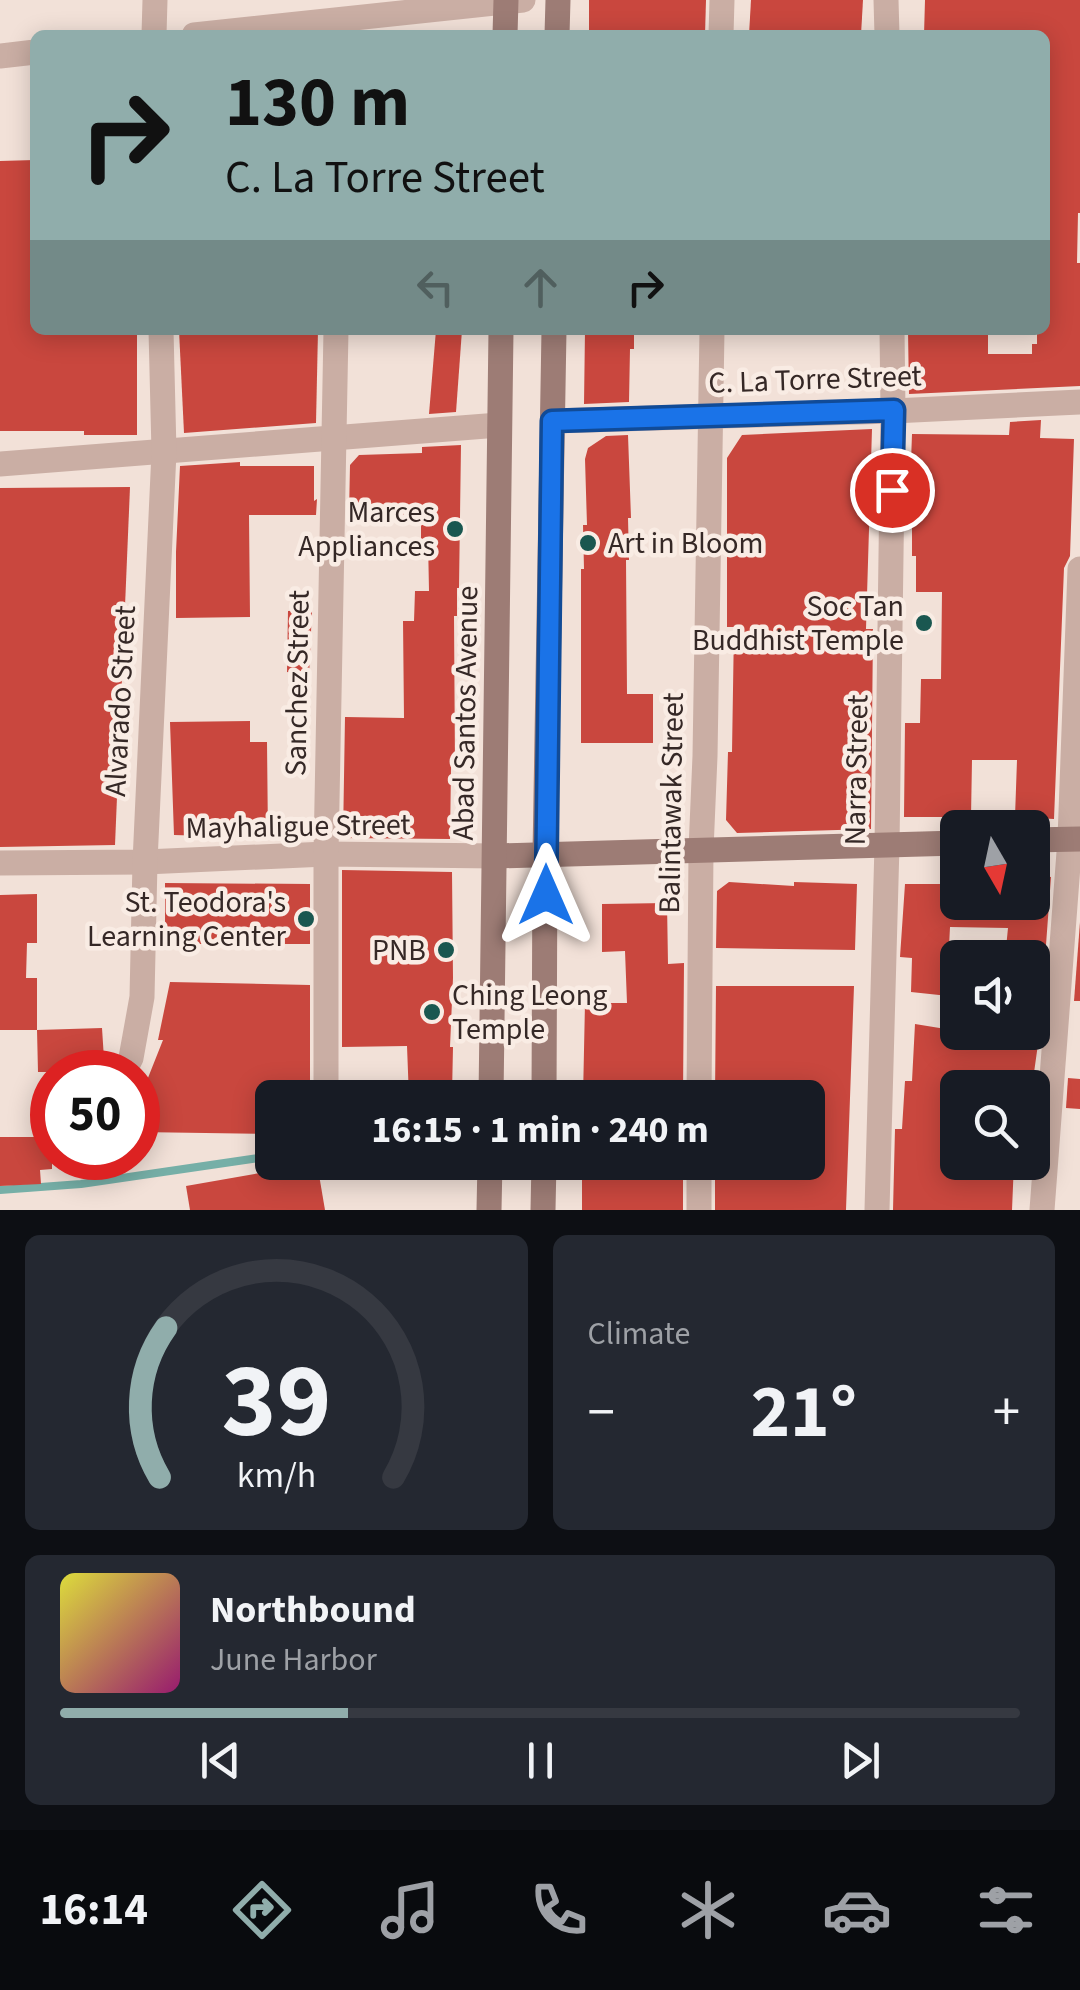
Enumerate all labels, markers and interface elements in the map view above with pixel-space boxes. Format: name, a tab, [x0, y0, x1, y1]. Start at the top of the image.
text: 130 m	[225, 53, 410, 153]
icon: right	[60, 70, 190, 200]
text: C. La Torre Street	[225, 146, 545, 210]
icon: left	[408, 260, 463, 315]
icon: ahead	[513, 260, 568, 315]
icon: right	[618, 260, 673, 315]
street label: C. La Torre Street	[708, 354, 922, 405]
pin	[850, 448, 935, 533]
icon: arrive	[865, 463, 920, 518]
place label: Marces Appliances	[298, 491, 435, 568]
marker: Marces Appliances	[444, 518, 466, 540]
place label: Art in Bloom	[608, 522, 763, 565]
marker: Art in Bloom	[577, 532, 599, 554]
street label: Abad Santos Avenue	[442, 585, 489, 841]
place label: Soc Tan Buddhist Temple	[692, 585, 904, 662]
street label: Sanchez Street	[274, 589, 321, 777]
street label: Alvarado Street	[94, 604, 147, 798]
marker: Soc Tan Buddhist Temple	[913, 612, 935, 634]
street label: Balintawak Street	[648, 692, 695, 914]
street label: Narra Street	[834, 694, 879, 846]
street label: Mayhaligue Street	[185, 803, 411, 850]
north arrow	[940, 810, 1050, 920]
map controls	[940, 810, 1050, 1180]
position arrow	[494, 843, 598, 947]
place label: St. Teodora's Learning Center	[87, 881, 287, 958]
marker: St. Teodora's Learning Center	[295, 908, 317, 930]
place label: PNB	[372, 929, 426, 972]
marker: PNB	[435, 939, 457, 961]
button: sound	[940, 940, 1050, 1050]
place label: Ching Leong Temple	[452, 974, 607, 1051]
marker: Ching Leong Temple	[421, 1001, 443, 1023]
speed limit sign: 50	[30, 1050, 160, 1180]
button: search	[940, 1070, 1050, 1180]
text: 16:15 · 1 min · 240 m	[371, 1103, 709, 1157]
text: Climate	[588, 1311, 690, 1357]
text: 39	[221, 1329, 331, 1477]
text: 21°	[750, 1359, 857, 1466]
text: −	[588, 1374, 615, 1452]
text: +	[993, 1374, 1020, 1452]
text: km/h	[237, 1450, 316, 1501]
text: Northbound	[210, 1583, 416, 1637]
text: June Harbor	[210, 1637, 377, 1683]
icon: previous	[193, 1733, 248, 1788]
icon: pause	[513, 1733, 568, 1788]
icon: next	[833, 1733, 888, 1788]
icon: directions	[227, 1875, 297, 1945]
icon: music	[375, 1875, 445, 1945]
icon: phone	[524, 1875, 594, 1945]
icon: climate	[673, 1875, 743, 1945]
icon: car	[822, 1875, 892, 1945]
icon: filters	[971, 1875, 1041, 1945]
text: 16:14	[39, 1878, 148, 1942]

